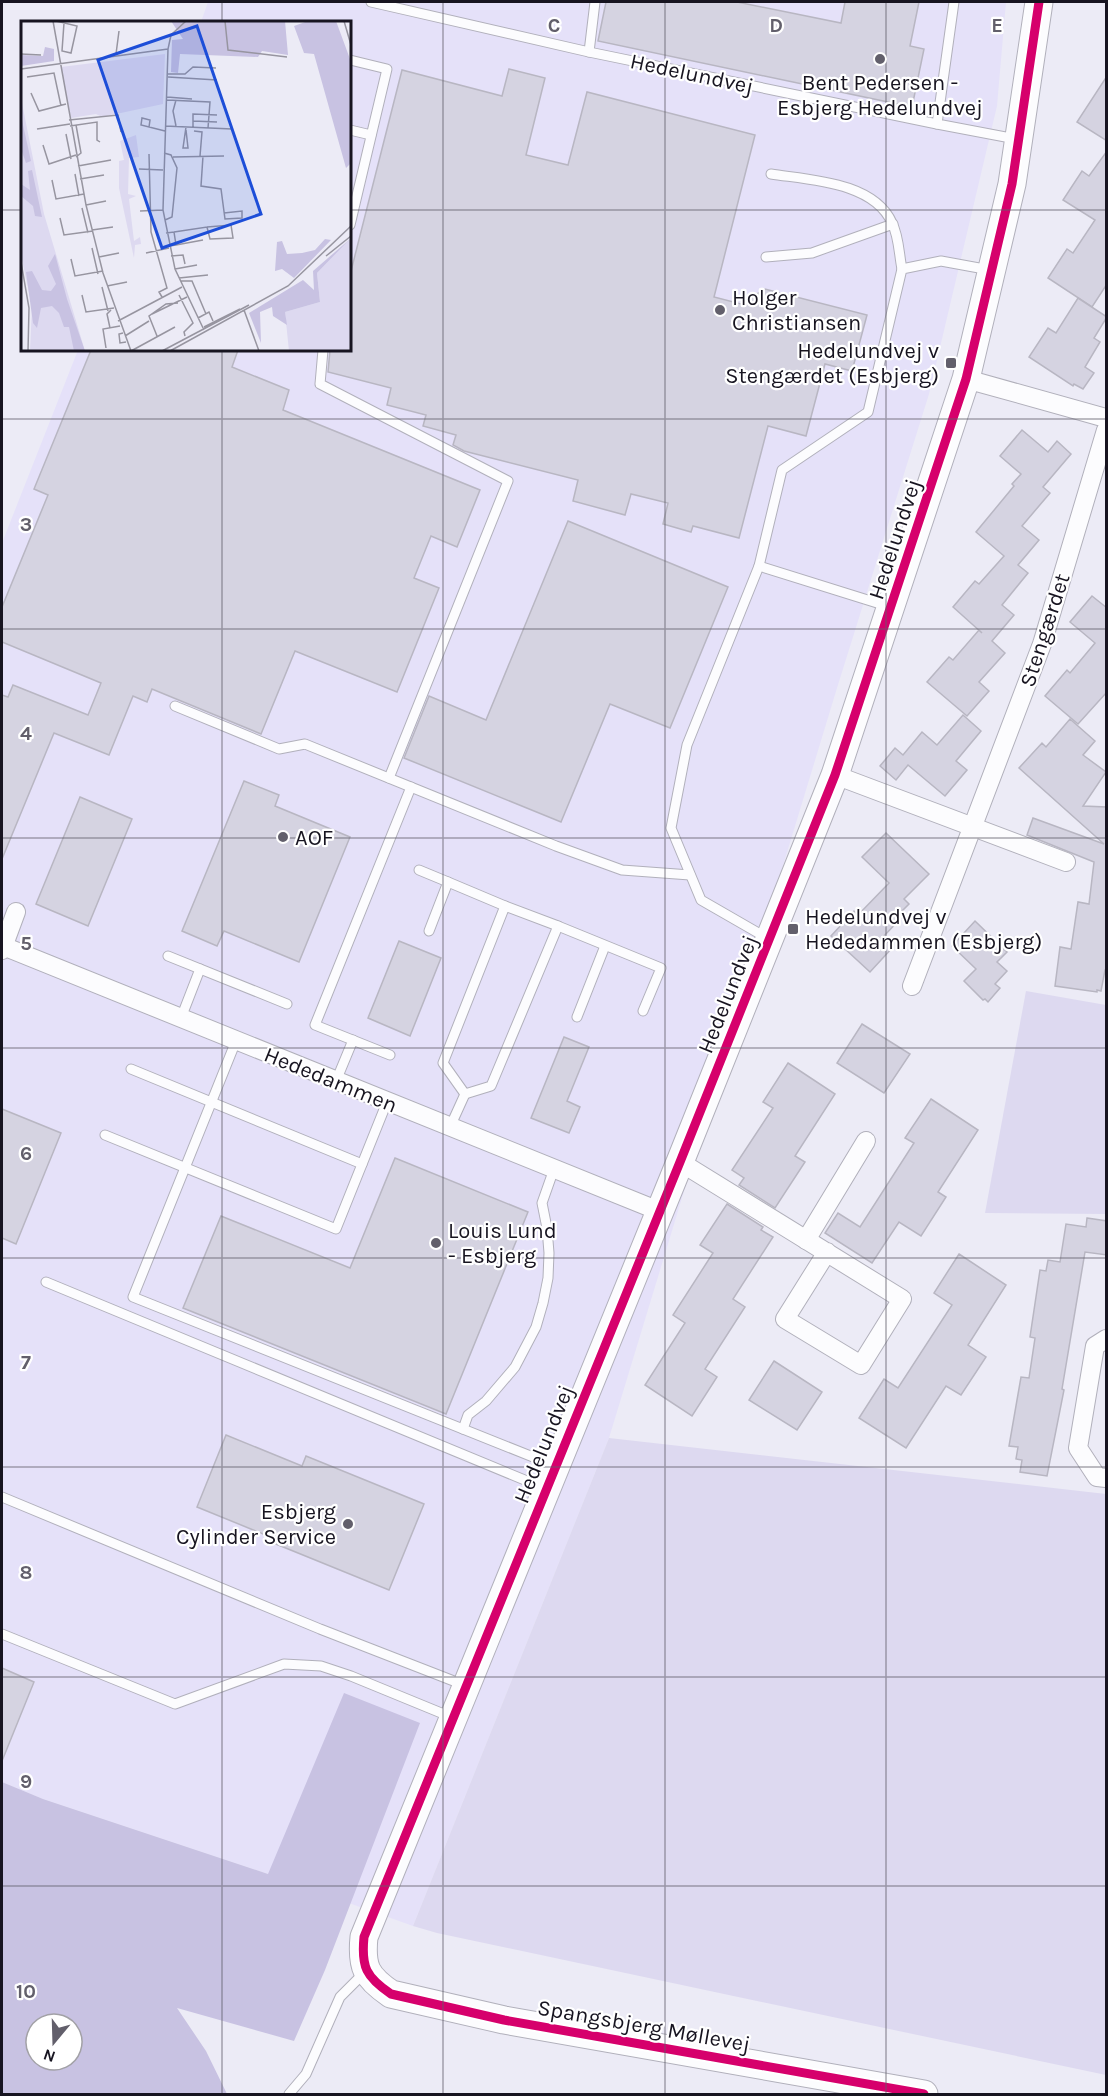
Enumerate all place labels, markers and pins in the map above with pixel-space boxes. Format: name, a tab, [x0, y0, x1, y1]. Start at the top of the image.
marker: Bent Pedersen - Esbjerg Hedelundvej	[873, 52, 887, 66]
place label: Bent Pedersen - Esbjerg Hedelundvej	[777, 70, 983, 121]
place label: Holger Christiansen	[732, 285, 861, 336]
marker: Holger Christiansen	[713, 303, 727, 317]
place label: Hedelundvej v Stengærdet (Esbjerg)	[725, 338, 939, 389]
marker: Hedelundvej v Stengærdet (Esbjerg)	[944, 356, 958, 370]
place label: AOF	[295, 825, 333, 851]
marker: AOF	[276, 830, 290, 844]
place label: Hedelundvej v Hededammen (Esbjerg)	[805, 904, 1042, 955]
marker: Hedelundvej v Hededammen (Esbjerg)	[786, 922, 800, 936]
place label: Louis Lund - Esbjerg	[448, 1218, 557, 1269]
marker: Louis Lund - Esbjerg	[429, 1236, 443, 1250]
place label: Esbjerg Cylinder Service	[176, 1499, 337, 1550]
marker: Esbjerg Cylinder Service	[341, 1517, 355, 1531]

